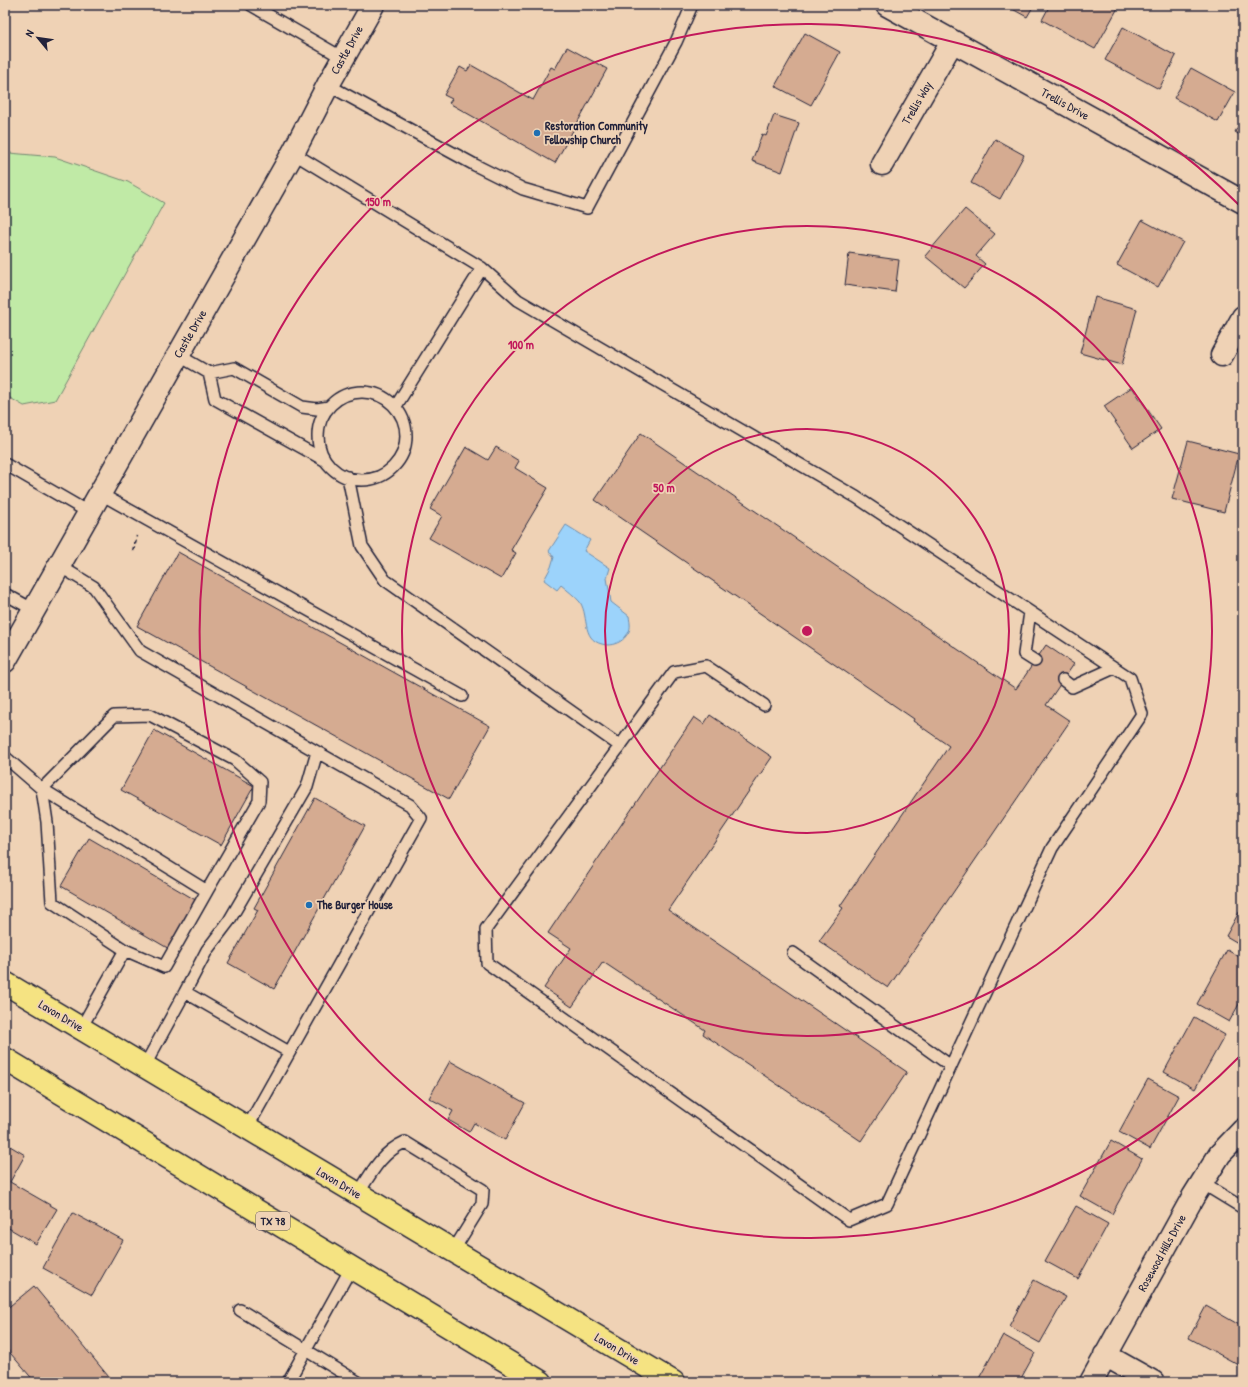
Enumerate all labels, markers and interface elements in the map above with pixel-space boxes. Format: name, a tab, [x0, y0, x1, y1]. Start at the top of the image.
north arrow	[18, 18, 58, 58]
street label: Castle Drive	[326, 22, 367, 77]
text: N	[22, 27, 37, 39]
street label: Trellis Way	[897, 78, 936, 128]
street label: Trellis Drive	[1038, 83, 1093, 124]
place label: Restoration Community Fellowship Church	[544, 117, 648, 149]
marker: Restoration Community Fellowship Church	[532, 128, 542, 138]
text: 150 m	[365, 193, 391, 210]
street label: Castle Drive	[169, 306, 210, 361]
text: 100 m	[508, 336, 534, 353]
text: 50 m	[653, 479, 675, 496]
centre of rings	[800, 624, 814, 638]
place label: The Burger House	[316, 896, 393, 914]
marker: The Burger House	[304, 900, 314, 910]
street label: Lavon Drive	[36, 996, 87, 1036]
street label: Lavon Drive	[314, 1163, 365, 1203]
street label: Rosewood Hills Drive	[1133, 1211, 1190, 1294]
road number: TX 78	[256, 1212, 290, 1230]
street label: Lavon Drive	[592, 1329, 643, 1369]

